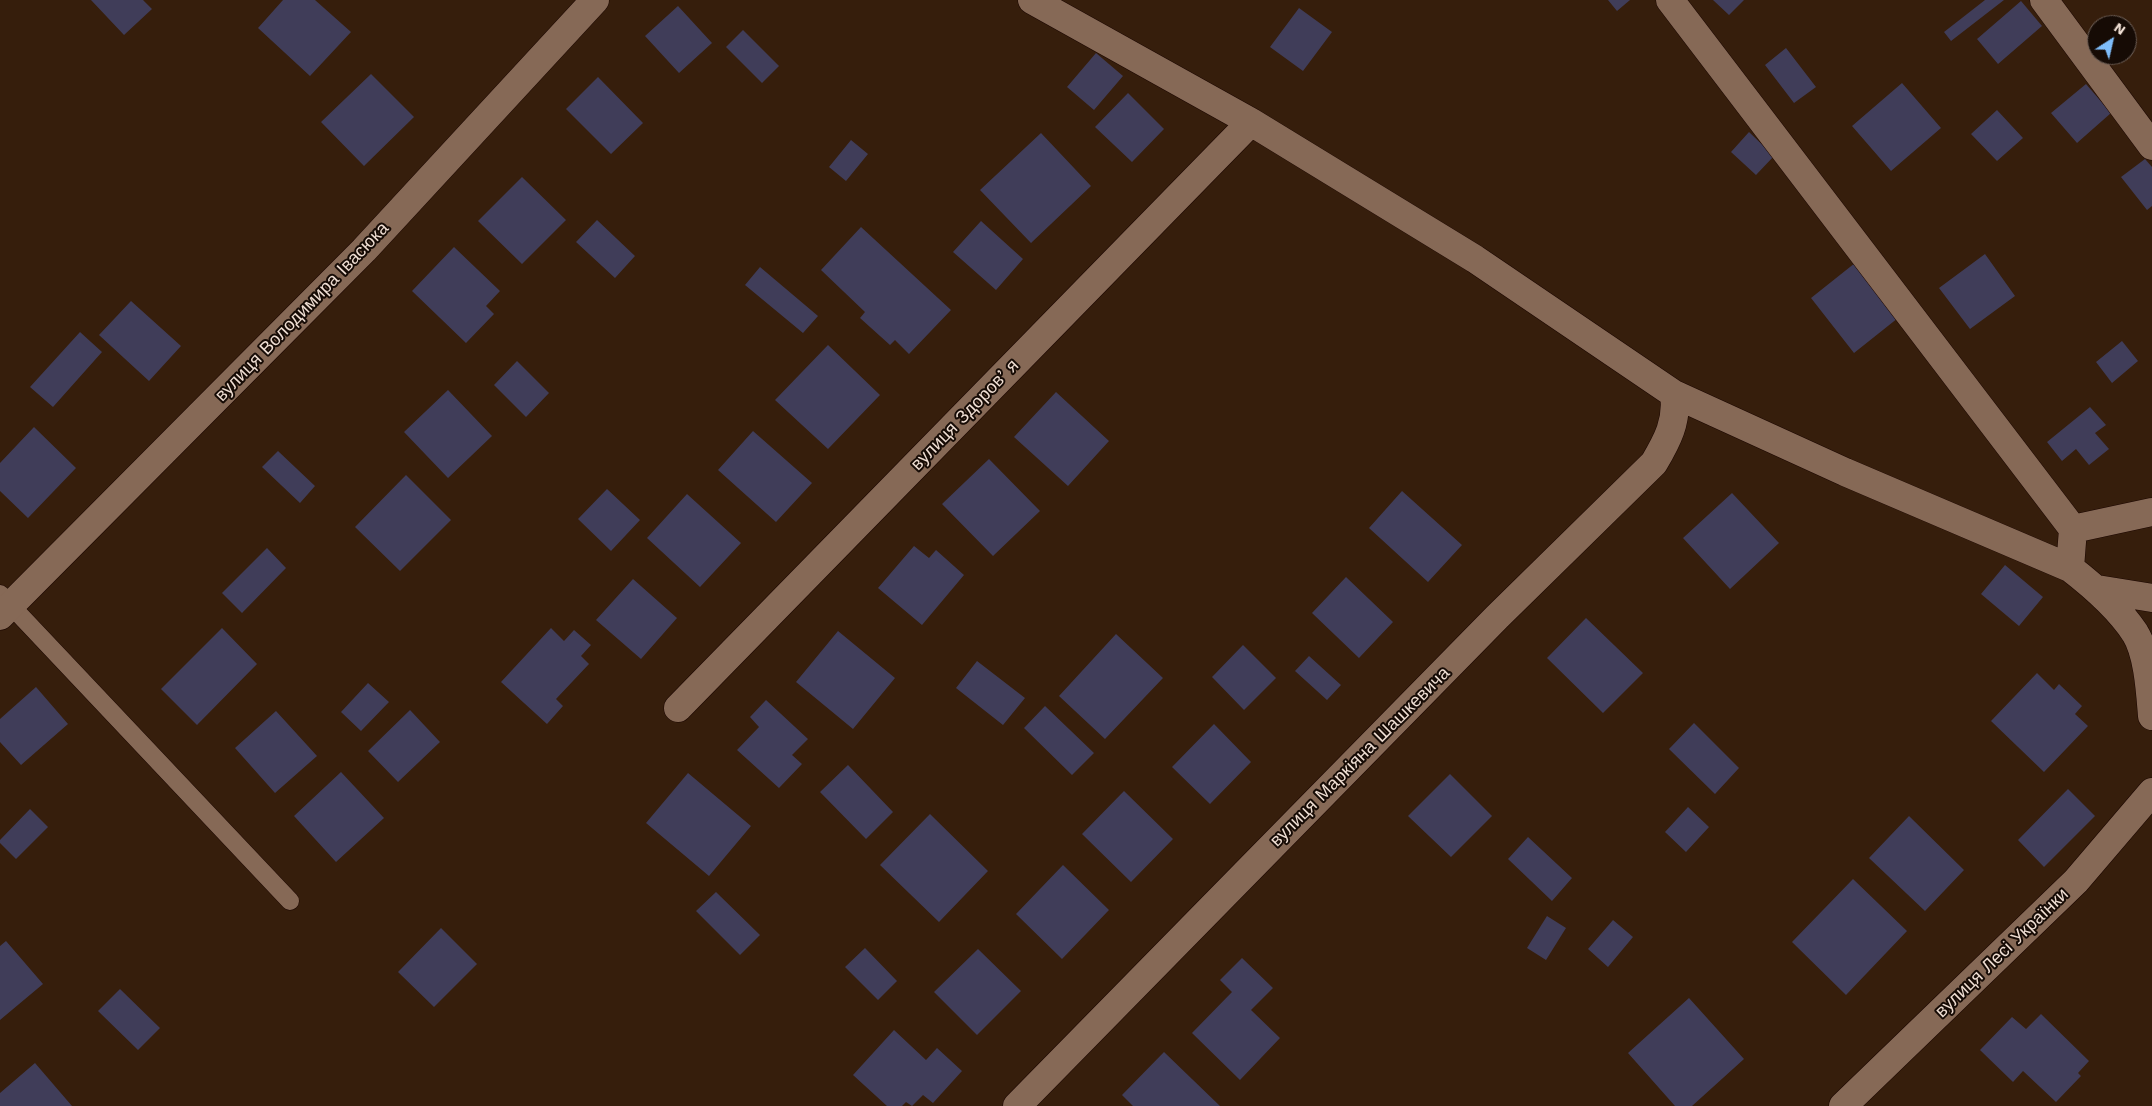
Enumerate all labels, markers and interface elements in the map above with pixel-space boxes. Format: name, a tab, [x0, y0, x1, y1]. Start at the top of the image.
north arrow	[2087, 15, 2137, 65]
text: N	[2111, 19, 2129, 38]
street label: вулиця Володимира Івасюка	[211, 218, 393, 406]
street label: вулиця Здоровʼя	[907, 355, 1023, 475]
street label: вулиця Маркіяна Шашкевича	[1266, 663, 1454, 851]
street label: вулиця Лесі Українки	[1931, 884, 2073, 1022]

